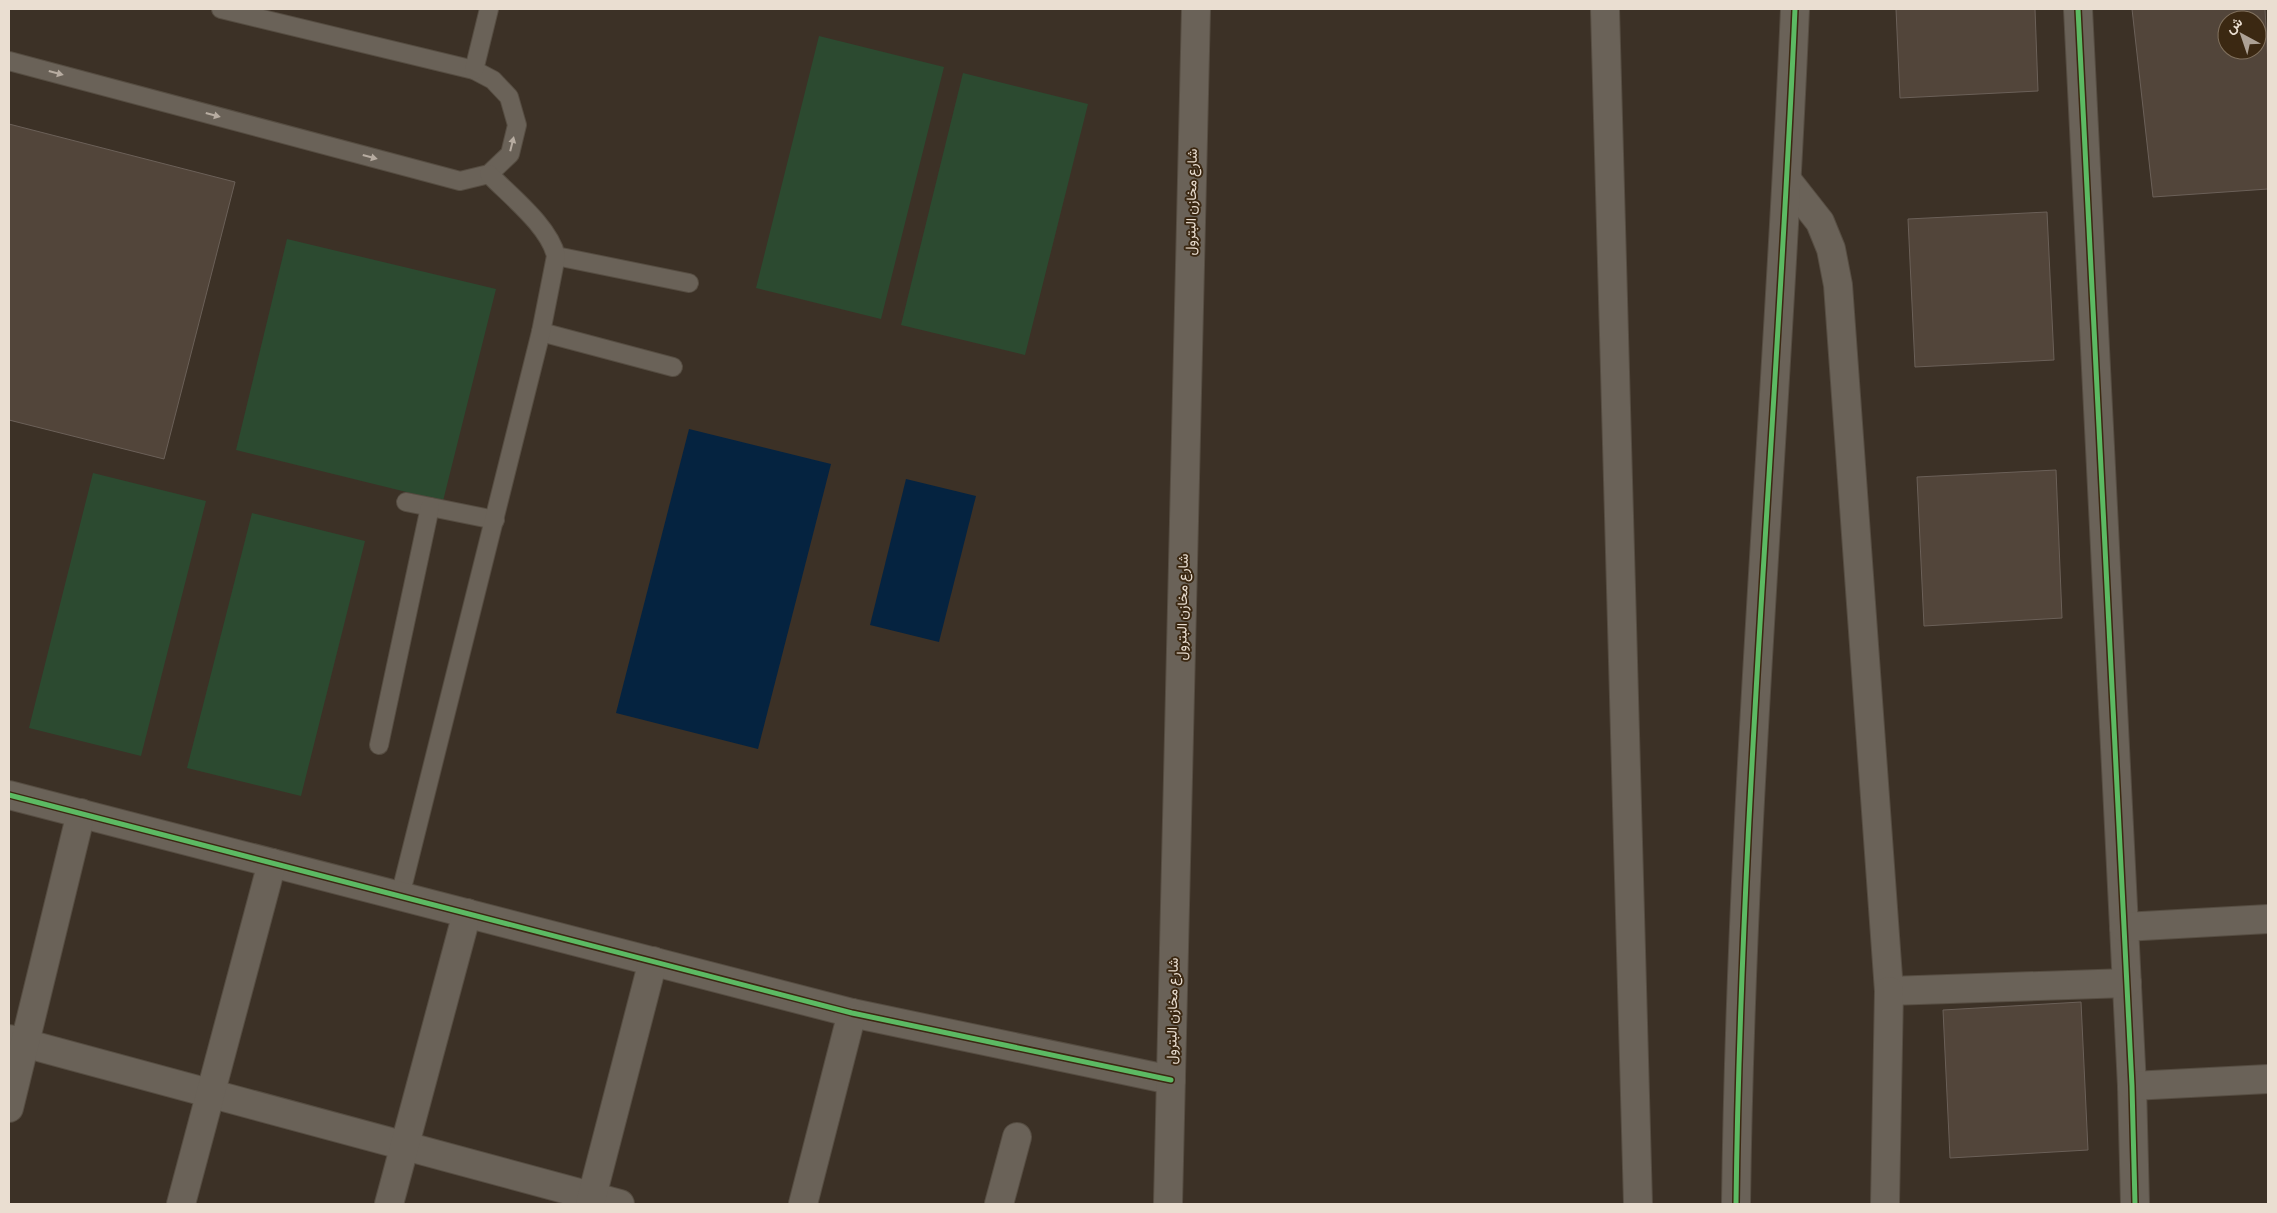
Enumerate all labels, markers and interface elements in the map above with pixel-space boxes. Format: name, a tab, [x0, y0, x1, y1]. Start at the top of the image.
north arrow	[2217, 10, 2267, 60]
text: ش	[2221, 13, 2246, 37]
one-way arrow	[48, 70, 63, 78]
one-way arrow	[205, 111, 220, 119]
one-way arrow	[509, 137, 517, 152]
street label: شارع مخازن البترول	[1181, 148, 1203, 256]
one-way arrow	[362, 153, 377, 161]
street label: شارع مخازن البترول	[1172, 553, 1194, 661]
street label: شارع مخازن البترول	[1162, 957, 1184, 1065]

